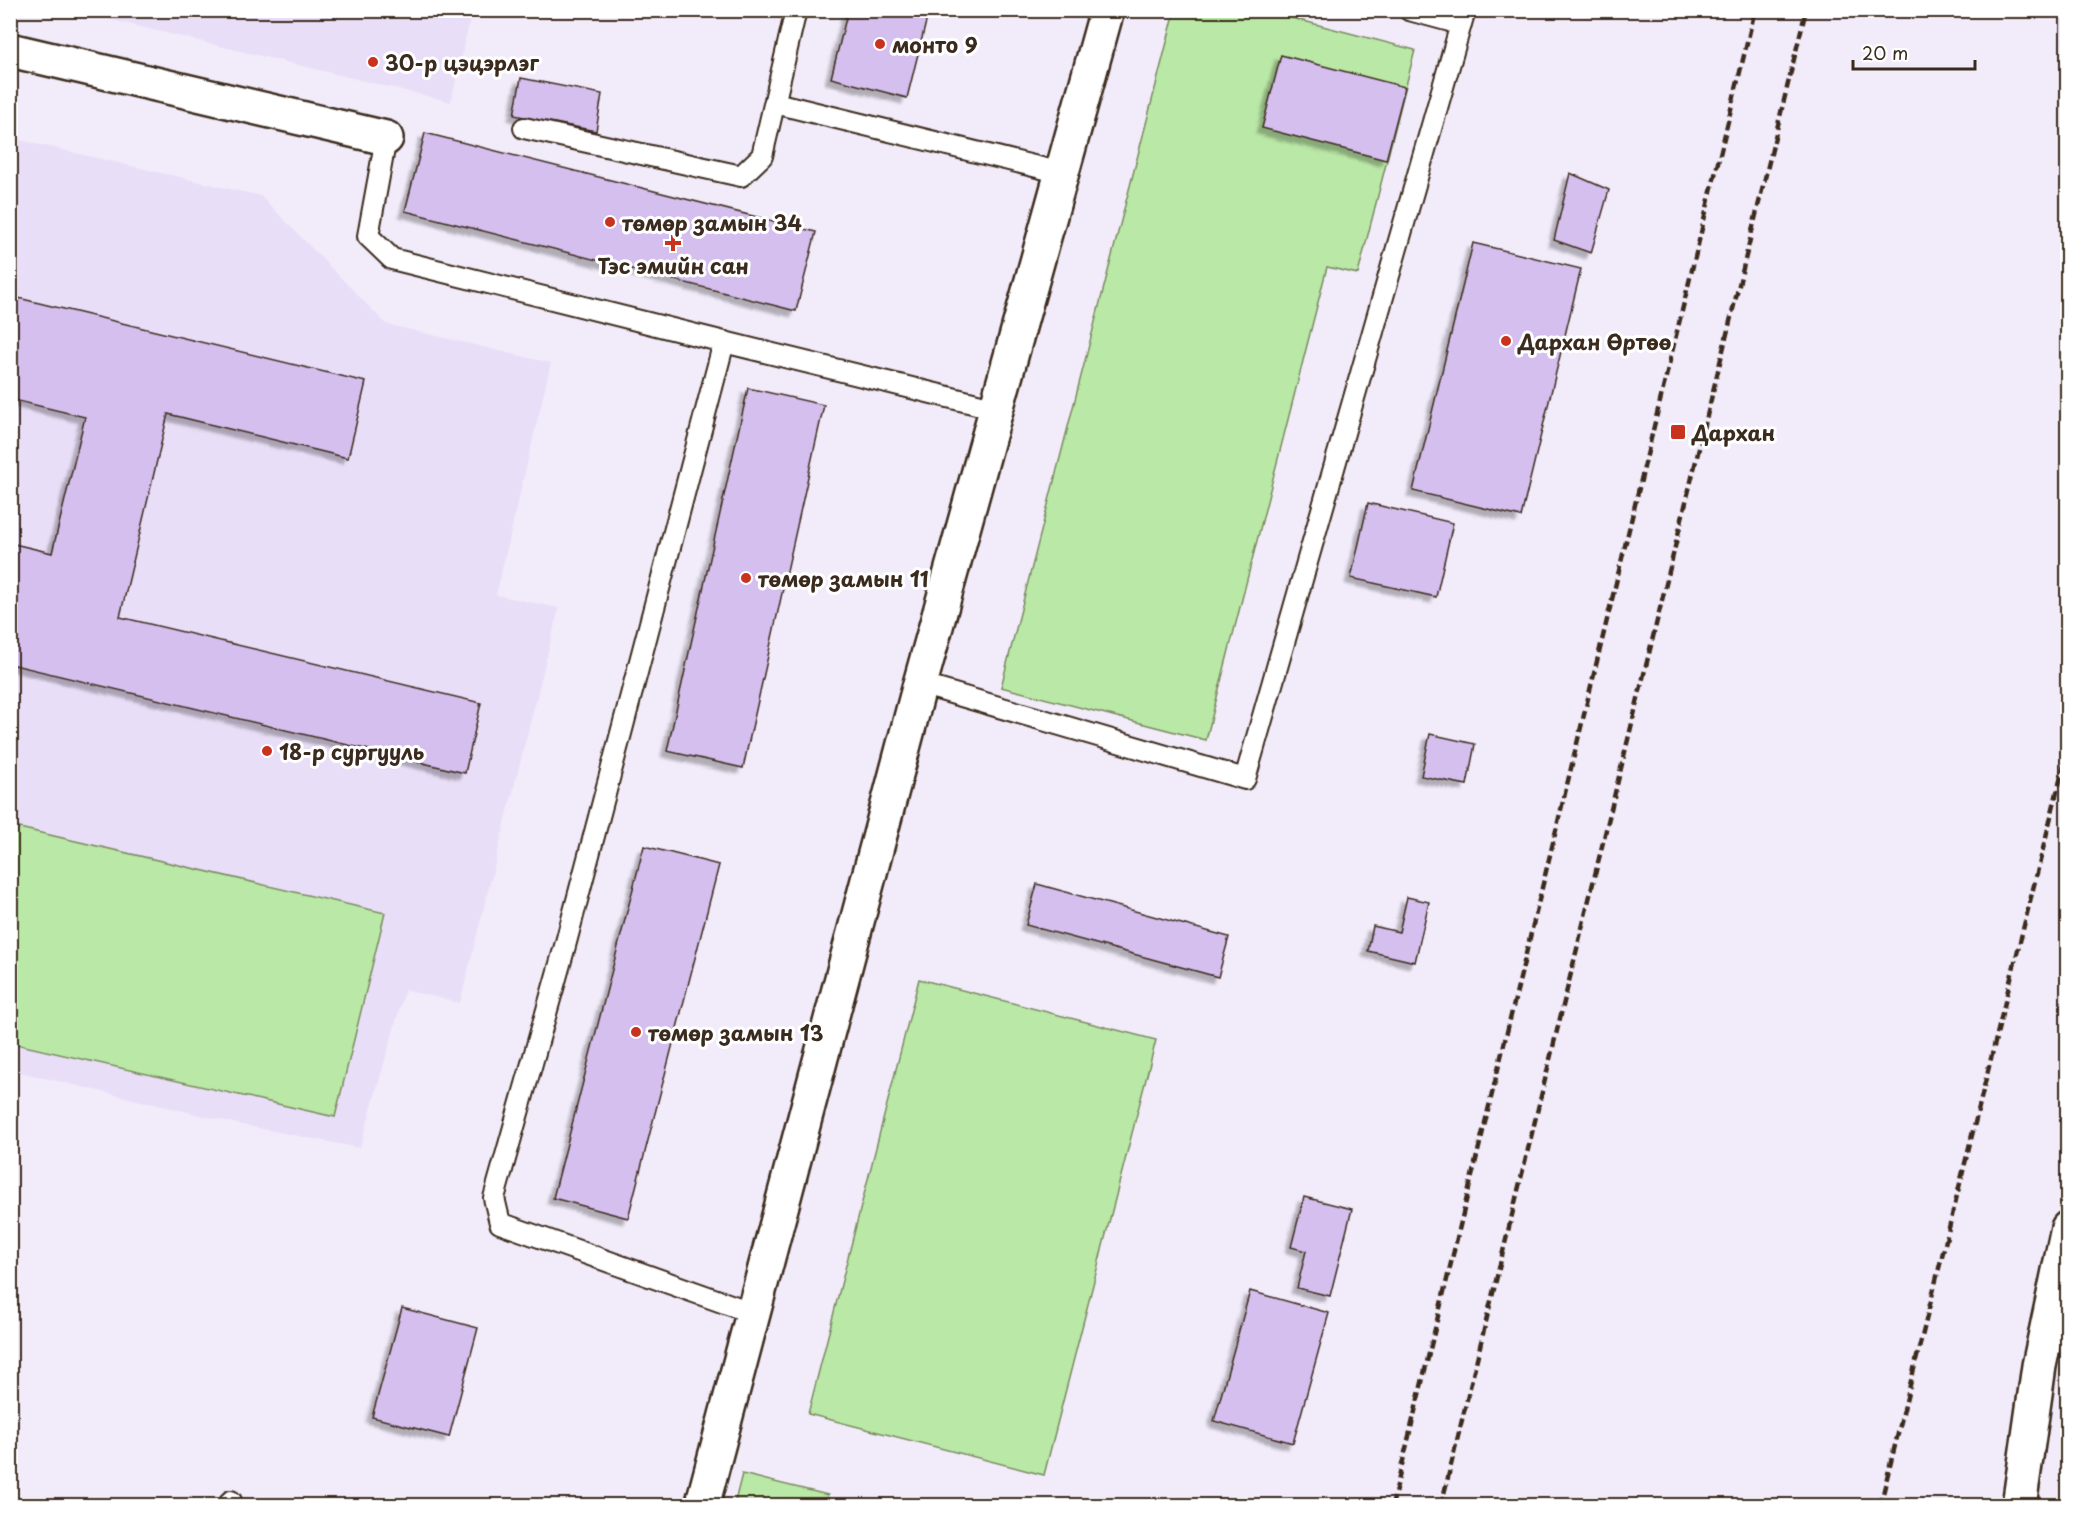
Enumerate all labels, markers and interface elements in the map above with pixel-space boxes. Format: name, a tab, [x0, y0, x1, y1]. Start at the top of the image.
place label: монто 9	[892, 28, 978, 60]
scale bar	[1853, 33, 1974, 71]
marker: монто 9	[873, 37, 887, 51]
text: 20 m	[1862, 39, 1908, 66]
place label: 30-р цэцэрлэг	[385, 46, 539, 78]
marker: 30-р цэцэрлэг	[366, 55, 380, 69]
place label: төмөр замын 34	[622, 206, 802, 238]
marker: төмөр замын 34	[603, 215, 617, 229]
marker: Тэс эмийн сан	[666, 236, 680, 250]
place label: Тэс эмийн сан	[597, 249, 749, 281]
place label: Дархан Өртөө	[1517, 325, 1671, 357]
marker: Дархан Өртөө	[1499, 334, 1513, 348]
place label: Дархан	[1691, 416, 1775, 448]
marker: Дархан	[1669, 423, 1687, 441]
place label: төмөр замын 11	[758, 562, 929, 594]
marker: төмөр замын 11	[739, 571, 753, 585]
place label: 18-р сургууль	[279, 735, 424, 767]
marker: 18-р сургууль	[260, 744, 274, 758]
place label: төмөр замын 13	[648, 1016, 824, 1048]
marker: төмөр замын 13	[629, 1025, 643, 1039]

